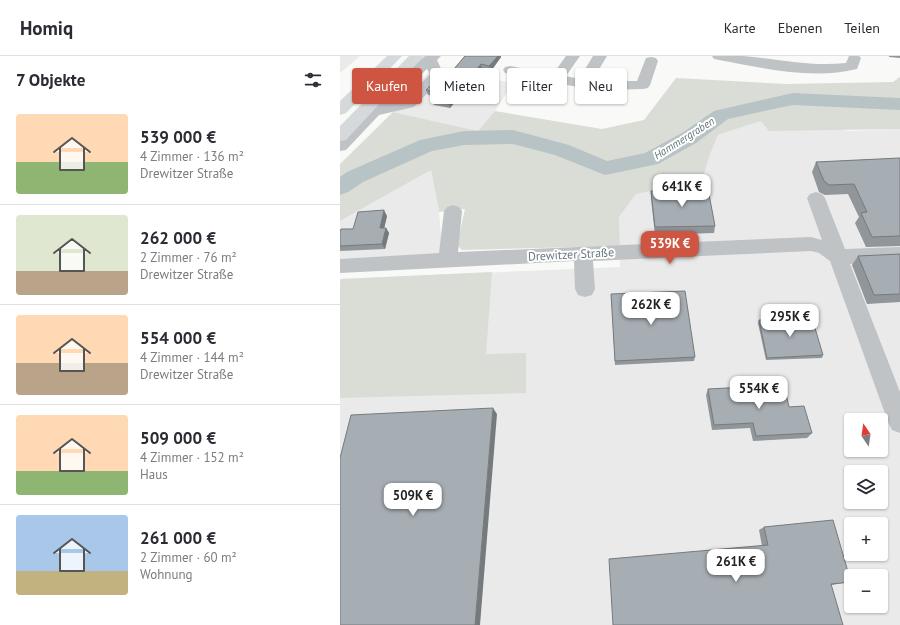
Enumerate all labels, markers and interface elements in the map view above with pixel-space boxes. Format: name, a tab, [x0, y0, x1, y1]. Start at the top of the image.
text: Homiq	[20, 16, 73, 40]
text: Karte	[724, 19, 756, 37]
text: Ebenen	[778, 19, 822, 37]
text: Teilen	[844, 19, 880, 37]
chip: Kaufen	[352, 68, 422, 104]
chip: Mieten	[430, 68, 499, 104]
chip: Filter	[507, 68, 567, 104]
chip: Neu	[575, 68, 627, 104]
text: 7 Objekte	[16, 69, 85, 91]
icon: filters	[302, 69, 324, 91]
water label: Hammergraben	[651, 114, 717, 162]
text: 539 000 €	[140, 126, 216, 148]
icon: home	[48, 130, 96, 178]
text: 4 Zimmer · 136 m²	[140, 148, 244, 165]
text: Drewitzer Straße	[140, 165, 233, 182]
pin: 641K €	[649, 174, 715, 208]
text: 641K €	[662, 178, 702, 195]
text: 262 000 €	[140, 227, 216, 249]
icon: home	[48, 231, 96, 279]
pin: 539K €	[637, 231, 703, 265]
text: 539K €	[650, 235, 690, 252]
street label: Drewitzer Straße	[528, 244, 614, 264]
text: 2 Zimmer · 76 m²	[140, 249, 237, 266]
text: Drewitzer Straße	[140, 266, 233, 283]
pin: 262K €	[618, 292, 684, 326]
text: 262K €	[631, 296, 671, 313]
pin: 295K €	[757, 304, 823, 338]
text: 295K €	[770, 308, 810, 325]
text: 554 000 €	[140, 327, 216, 349]
icon: home	[48, 331, 96, 379]
text: 4 Zimmer · 144 m²	[140, 349, 244, 366]
text: Drewitzer Straße	[140, 366, 233, 383]
pin: 554K €	[726, 376, 792, 410]
text: 554K €	[739, 380, 779, 397]
north arrow	[844, 413, 888, 457]
map controls	[844, 413, 888, 613]
text: 509 000 €	[140, 427, 216, 449]
icon: home	[48, 431, 96, 479]
text: 4 Zimmer · 152 m²	[140, 449, 244, 466]
button: layers	[844, 465, 888, 509]
text: Haus	[140, 466, 168, 483]
pin: 509K €	[380, 483, 446, 517]
text: 509K €	[393, 487, 433, 504]
button: +	[844, 517, 888, 561]
text: 261 000 €	[140, 527, 216, 549]
icon: home	[48, 531, 96, 579]
text: 2 Zimmer · 60 m²	[140, 549, 237, 566]
pin: 261K €	[703, 549, 769, 583]
text: 261K €	[716, 553, 756, 570]
text: Wohnung	[140, 566, 193, 583]
button: −	[844, 569, 888, 613]

